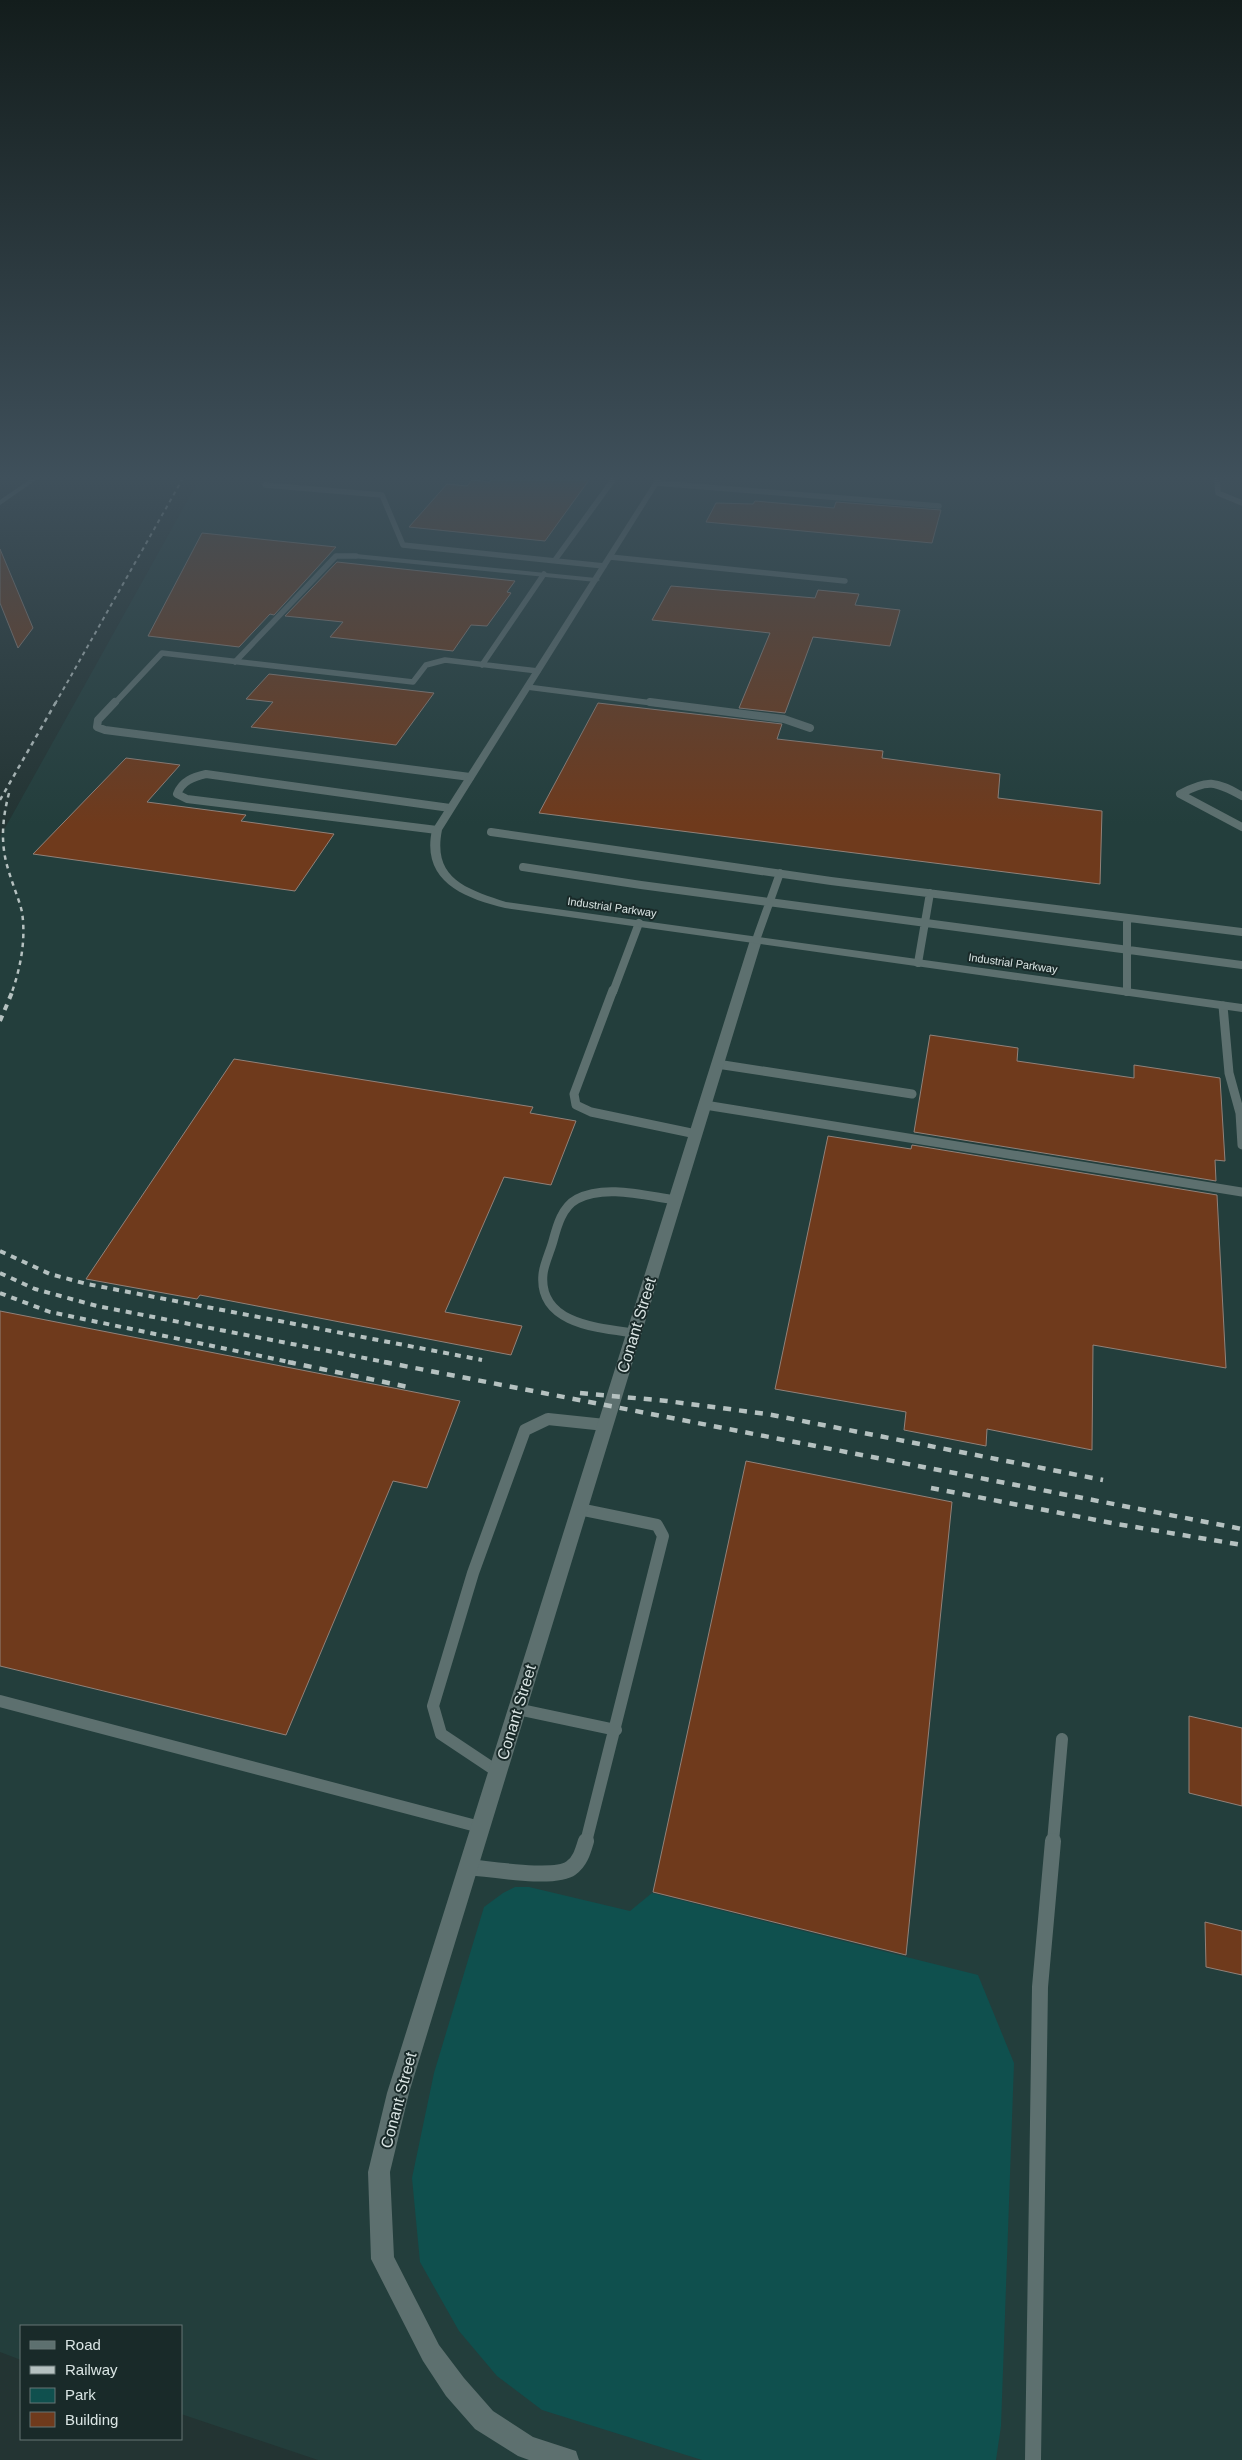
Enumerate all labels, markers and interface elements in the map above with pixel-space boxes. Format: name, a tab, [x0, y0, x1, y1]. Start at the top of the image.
street label: Industrial Parkway	[567, 895, 658, 919]
street label: Industrial Parkway	[968, 951, 1059, 975]
street label: Conant Street	[614, 1275, 659, 1375]
street label: Conant Street	[494, 1662, 539, 1762]
street label: Conant Street	[377, 2050, 420, 2150]
legend	[20, 2325, 182, 2440]
text: Road	[65, 2336, 101, 2353]
text: Railway	[65, 2361, 118, 2378]
text: Park	[65, 2386, 96, 2403]
text: Building	[65, 2411, 118, 2428]

